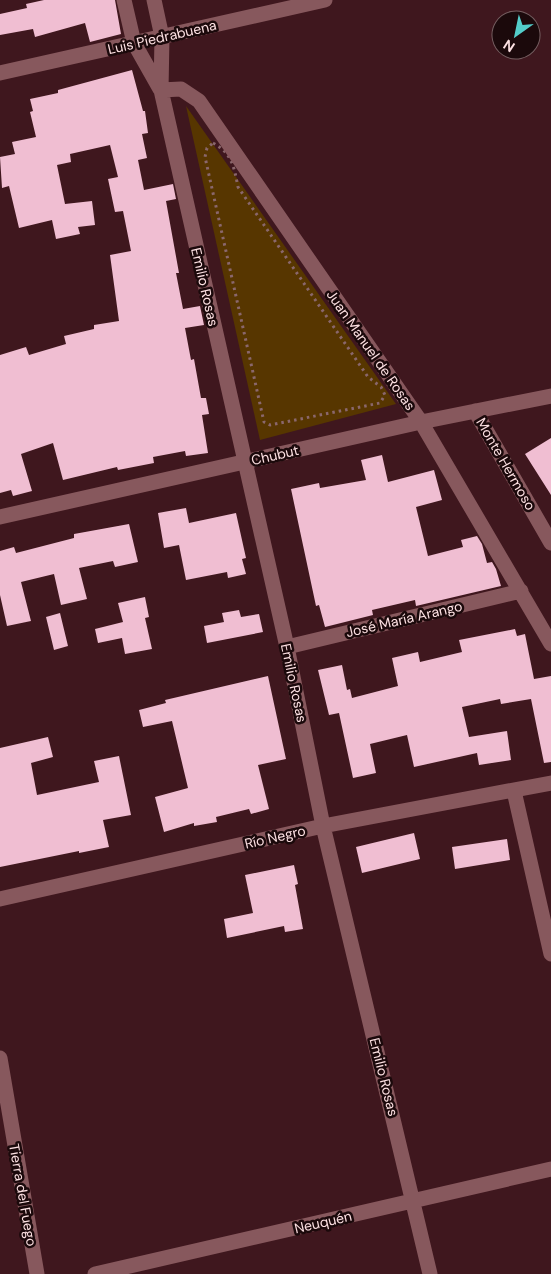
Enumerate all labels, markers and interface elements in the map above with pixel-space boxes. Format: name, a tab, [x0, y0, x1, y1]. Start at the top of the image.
north arrow	[491, 10, 541, 60]
street label: Luis Piedrabuena	[106, 16, 218, 58]
text: N	[500, 36, 518, 56]
street label: Emilio Rosas	[187, 246, 223, 328]
street label: Juan Manuel de Rosas	[323, 286, 419, 414]
street label: Monte Hermoso	[472, 415, 540, 513]
street label: Chubut	[249, 441, 301, 469]
street label: José María Arango	[344, 597, 464, 641]
street label: Emilio Rosas	[277, 642, 311, 724]
street label: Río Negro	[243, 821, 307, 853]
street label: Emilio Rosas	[366, 1036, 402, 1118]
street label: Tierra del Fuego	[5, 1142, 41, 1248]
street label: Neuquén	[293, 1207, 353, 1237]

